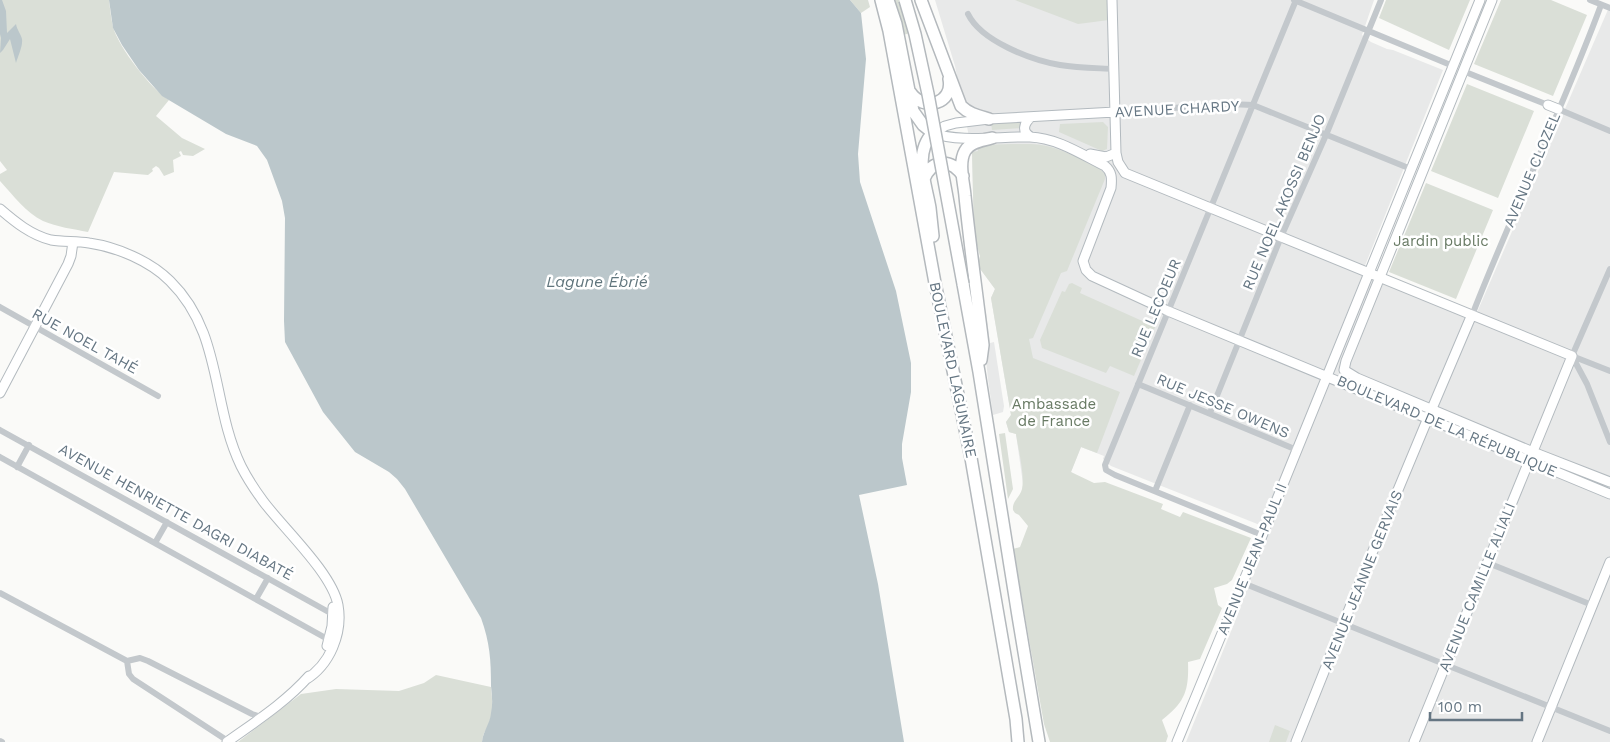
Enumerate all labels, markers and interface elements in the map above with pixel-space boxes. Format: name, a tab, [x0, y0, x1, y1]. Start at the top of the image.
street label: AVENUE CHARDY	[1114, 97, 1240, 121]
street label: AVENUE CLOZEL	[1500, 110, 1564, 230]
street label: RUE NOEL AKOSSI BENJO	[1239, 111, 1329, 293]
park label: Jardin public	[1393, 232, 1489, 250]
street label: RUE LECOEUR	[1127, 256, 1185, 360]
water label: Lagune Ébrié	[546, 272, 648, 291]
street label: BOULEVARD LAGUNAIRE	[926, 280, 980, 460]
street label: RUE NOEL TAHÉ	[29, 304, 141, 378]
street label: RUE JESSE OWENS	[1154, 370, 1292, 442]
street label: BOULEVARD DE LA RÉPUBLIQUE	[1334, 371, 1560, 481]
park label: Ambassade de France	[1012, 395, 1096, 430]
street label: AVENUE HENRIETTE DAGRI DIABATÉ	[56, 440, 296, 584]
street label: AVENUE JEAN-PAUL II	[1213, 481, 1291, 637]
street label: AVENUE JEANNE GERVAIS	[1318, 488, 1406, 672]
street label: AVENUE CAMILLE ALIALI	[1435, 500, 1519, 674]
scale bar	[1430, 690, 1522, 722]
text: 100 m	[1438, 698, 1482, 716]

